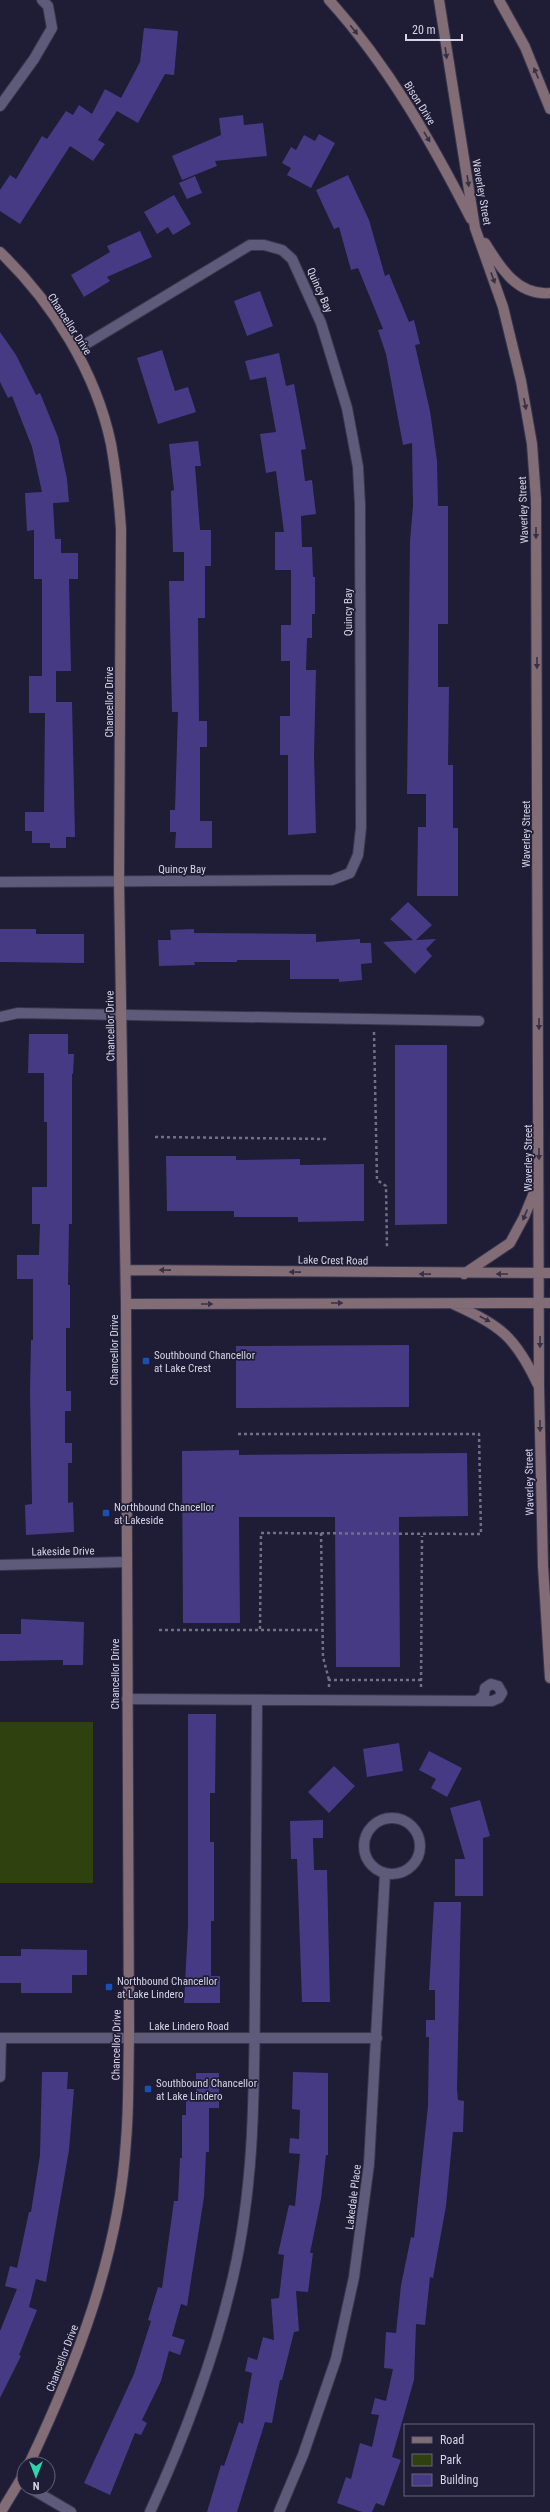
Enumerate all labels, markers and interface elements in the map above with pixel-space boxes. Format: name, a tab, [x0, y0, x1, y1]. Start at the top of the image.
scale bar	[406, 16, 462, 42]
text: 20 m	[412, 23, 436, 37]
one-way arrow	[349, 24, 358, 35]
one-way arrow	[443, 46, 449, 59]
one-way arrow	[532, 66, 538, 78]
street label: Bison Drive	[401, 79, 438, 127]
one-way arrow	[423, 132, 431, 142]
street label: Waverley Street	[469, 158, 494, 226]
one-way arrow	[465, 175, 471, 187]
street label: Quincy Bay	[304, 266, 335, 315]
one-way arrow	[491, 272, 497, 284]
street label: Chancellor Drive	[45, 291, 94, 357]
one-way arrow	[522, 397, 528, 410]
street label: Waverley Street	[516, 476, 531, 544]
one-way arrow	[533, 527, 539, 540]
street label: Quincy Bay	[342, 588, 355, 636]
one-way arrow	[534, 657, 540, 670]
street label: Chancellor Drive	[103, 667, 116, 737]
street label: Waverley Street	[520, 800, 533, 868]
street label: Quincy Bay	[158, 863, 206, 876]
street label: Chancellor Drive	[103, 990, 118, 1061]
one-way arrow	[536, 1018, 542, 1031]
street label: Waverley Street	[522, 1124, 535, 1192]
one-way arrow	[536, 1148, 543, 1160]
one-way arrow	[522, 1210, 528, 1221]
street label: Lake Crest Road	[298, 1253, 368, 1268]
one-way arrow	[159, 1266, 171, 1273]
one-way arrow	[289, 1268, 301, 1275]
one-way arrow	[419, 1270, 431, 1277]
one-way arrow	[495, 1271, 508, 1277]
one-way arrow	[331, 1300, 344, 1306]
one-way arrow	[201, 1301, 214, 1307]
street label: Chancellor Drive	[108, 1315, 121, 1385]
one-way arrow	[479, 1316, 490, 1322]
one-way arrow	[537, 1336, 543, 1349]
place label: Southbound Chancellor at Lake Crest	[154, 1349, 256, 1375]
marker: Southbound Chancellor at Lake Crest	[141, 1356, 151, 1366]
one-way arrow	[537, 1420, 543, 1433]
street label: Waverley Street	[522, 1448, 537, 1516]
place label: Northbound Chancellor at Lakeside	[114, 1501, 215, 1527]
marker: Northbound Chancellor at Lakeside	[101, 1508, 111, 1518]
street label: Lakeside Drive	[31, 1544, 95, 1559]
street label: Chancellor Drive	[109, 1639, 122, 1709]
place label: Northbound Chancellor at Lake Lindero	[117, 1975, 218, 2001]
marker: Northbound Chancellor at Lake Lindero	[104, 1982, 114, 1992]
street label: Chancellor Drive	[109, 2010, 124, 2081]
street label: Lake Lindero Road	[149, 2020, 229, 2033]
place label: Southbound Chancellor at Lake Lindero	[156, 2077, 258, 2103]
marker: Southbound Chancellor at Lake Lindero	[143, 2084, 153, 2094]
street label: Lakedale Place	[343, 2164, 364, 2230]
street label: Chancellor Drive	[44, 2323, 81, 2394]
legend	[404, 2424, 534, 2496]
text: Road	[440, 2433, 464, 2447]
text: Park	[440, 2453, 462, 2467]
north arrow	[16, 2456, 56, 2496]
text: Building	[440, 2473, 478, 2487]
text: N	[32, 2479, 39, 2492]

